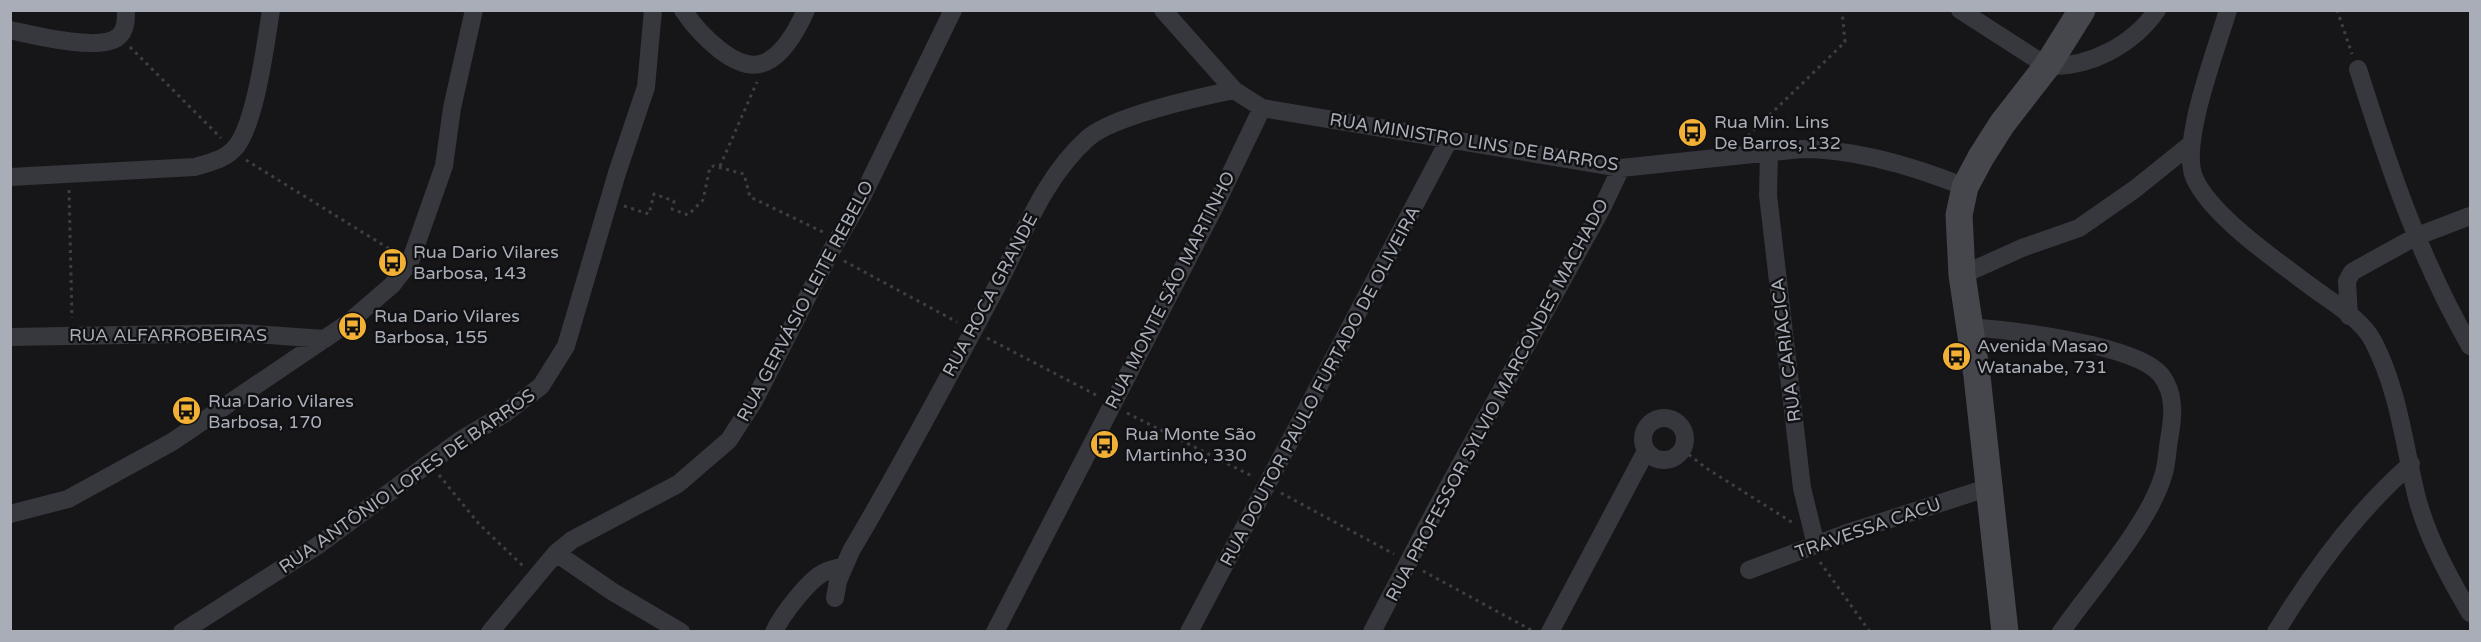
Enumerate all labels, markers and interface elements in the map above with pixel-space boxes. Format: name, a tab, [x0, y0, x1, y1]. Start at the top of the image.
street label: RUA MINISTRO LINS DE BARROS	[1328, 108, 1620, 176]
place label: Rua Min. Lins De Barros, 132	[1714, 111, 1841, 154]
bus stop icon: Rua Min. Lins De Barros, 132	[1677, 116, 1709, 148]
street label: RUA MONTE SÃO MARTINHO	[1100, 168, 1240, 412]
street label: RUA GERVÁSIO LEITE REBELO	[732, 177, 878, 425]
street label: RUA PROFESSOR SYLVIO MARCONDES MACHADO	[1381, 195, 1613, 605]
street label: RUA DOUTOR PAULO FURTADO DE OLIVEIRA	[1215, 202, 1425, 570]
street label: RUA ROCA GRANDE	[938, 210, 1042, 380]
place label: Rua Dario Vilares Barbosa, 143	[413, 241, 559, 284]
bus stop icon: Rua Dario Vilares Barbosa, 143	[376, 246, 408, 278]
street label: RUA CARIACICA	[1766, 277, 1806, 423]
place label: Rua Dario Vilares Barbosa, 155	[374, 305, 520, 348]
bus stop icon: Rua Dario Vilares Barbosa, 155	[337, 310, 369, 342]
street label: RUA ALFARROBEIRAS	[69, 324, 267, 346]
place label: Avenida Masao Watanabe, 731	[1977, 335, 2108, 378]
bus stop icon: Avenida Masao Watanabe, 731	[1940, 340, 1972, 372]
street label: RUA ANTÔNIO LOPES DE BARROS	[275, 384, 539, 578]
place label: Rua Dario Vilares Barbosa, 170	[208, 390, 354, 433]
bus stop icon: Rua Dario Vilares Barbosa, 170	[171, 395, 203, 427]
place label: Rua Monte São Martinho, 330	[1125, 423, 1256, 466]
bus stop icon: Rua Monte São Martinho, 330	[1088, 428, 1120, 460]
street label: TRAVESSA CACU	[1792, 493, 1944, 563]

